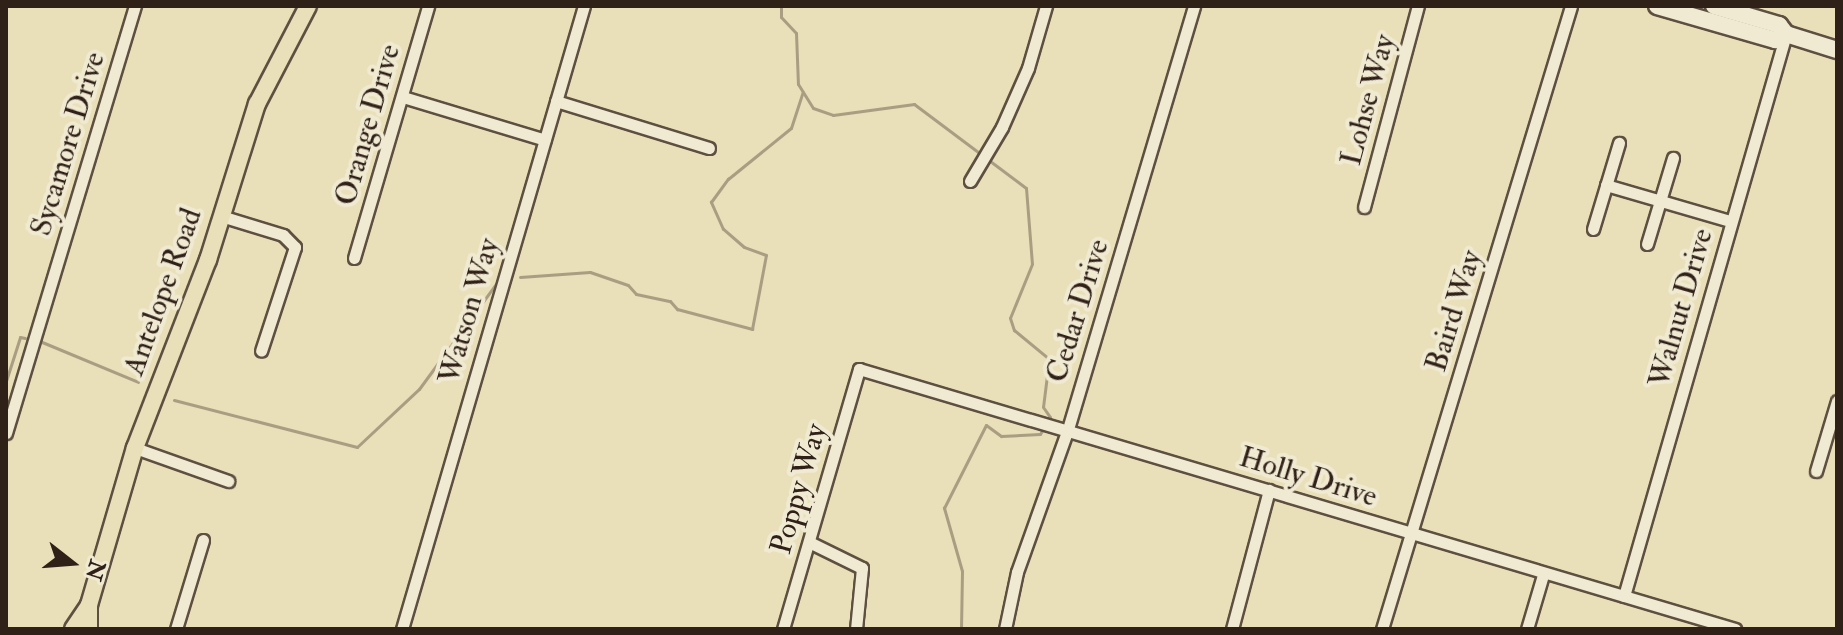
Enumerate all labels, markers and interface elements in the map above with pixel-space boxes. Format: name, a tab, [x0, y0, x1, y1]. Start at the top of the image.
street label: Lohse Way	[1333, 31, 1403, 169]
street label: Orange Drive	[328, 40, 408, 210]
street label: Sycamore Drive	[23, 48, 113, 240]
street label: Antelope Road	[116, 203, 210, 381]
street label: Walnut Drive	[1641, 225, 1721, 391]
street label: Watson Way	[431, 234, 507, 388]
street label: Cedar Drive	[1039, 235, 1117, 387]
street label: Baird Way	[1418, 246, 1490, 376]
street label: Poppy Way	[763, 420, 835, 558]
street label: Holly Drive	[1235, 439, 1381, 515]
north arrow	[32, 523, 112, 603]
text: N	[79, 556, 111, 584]

